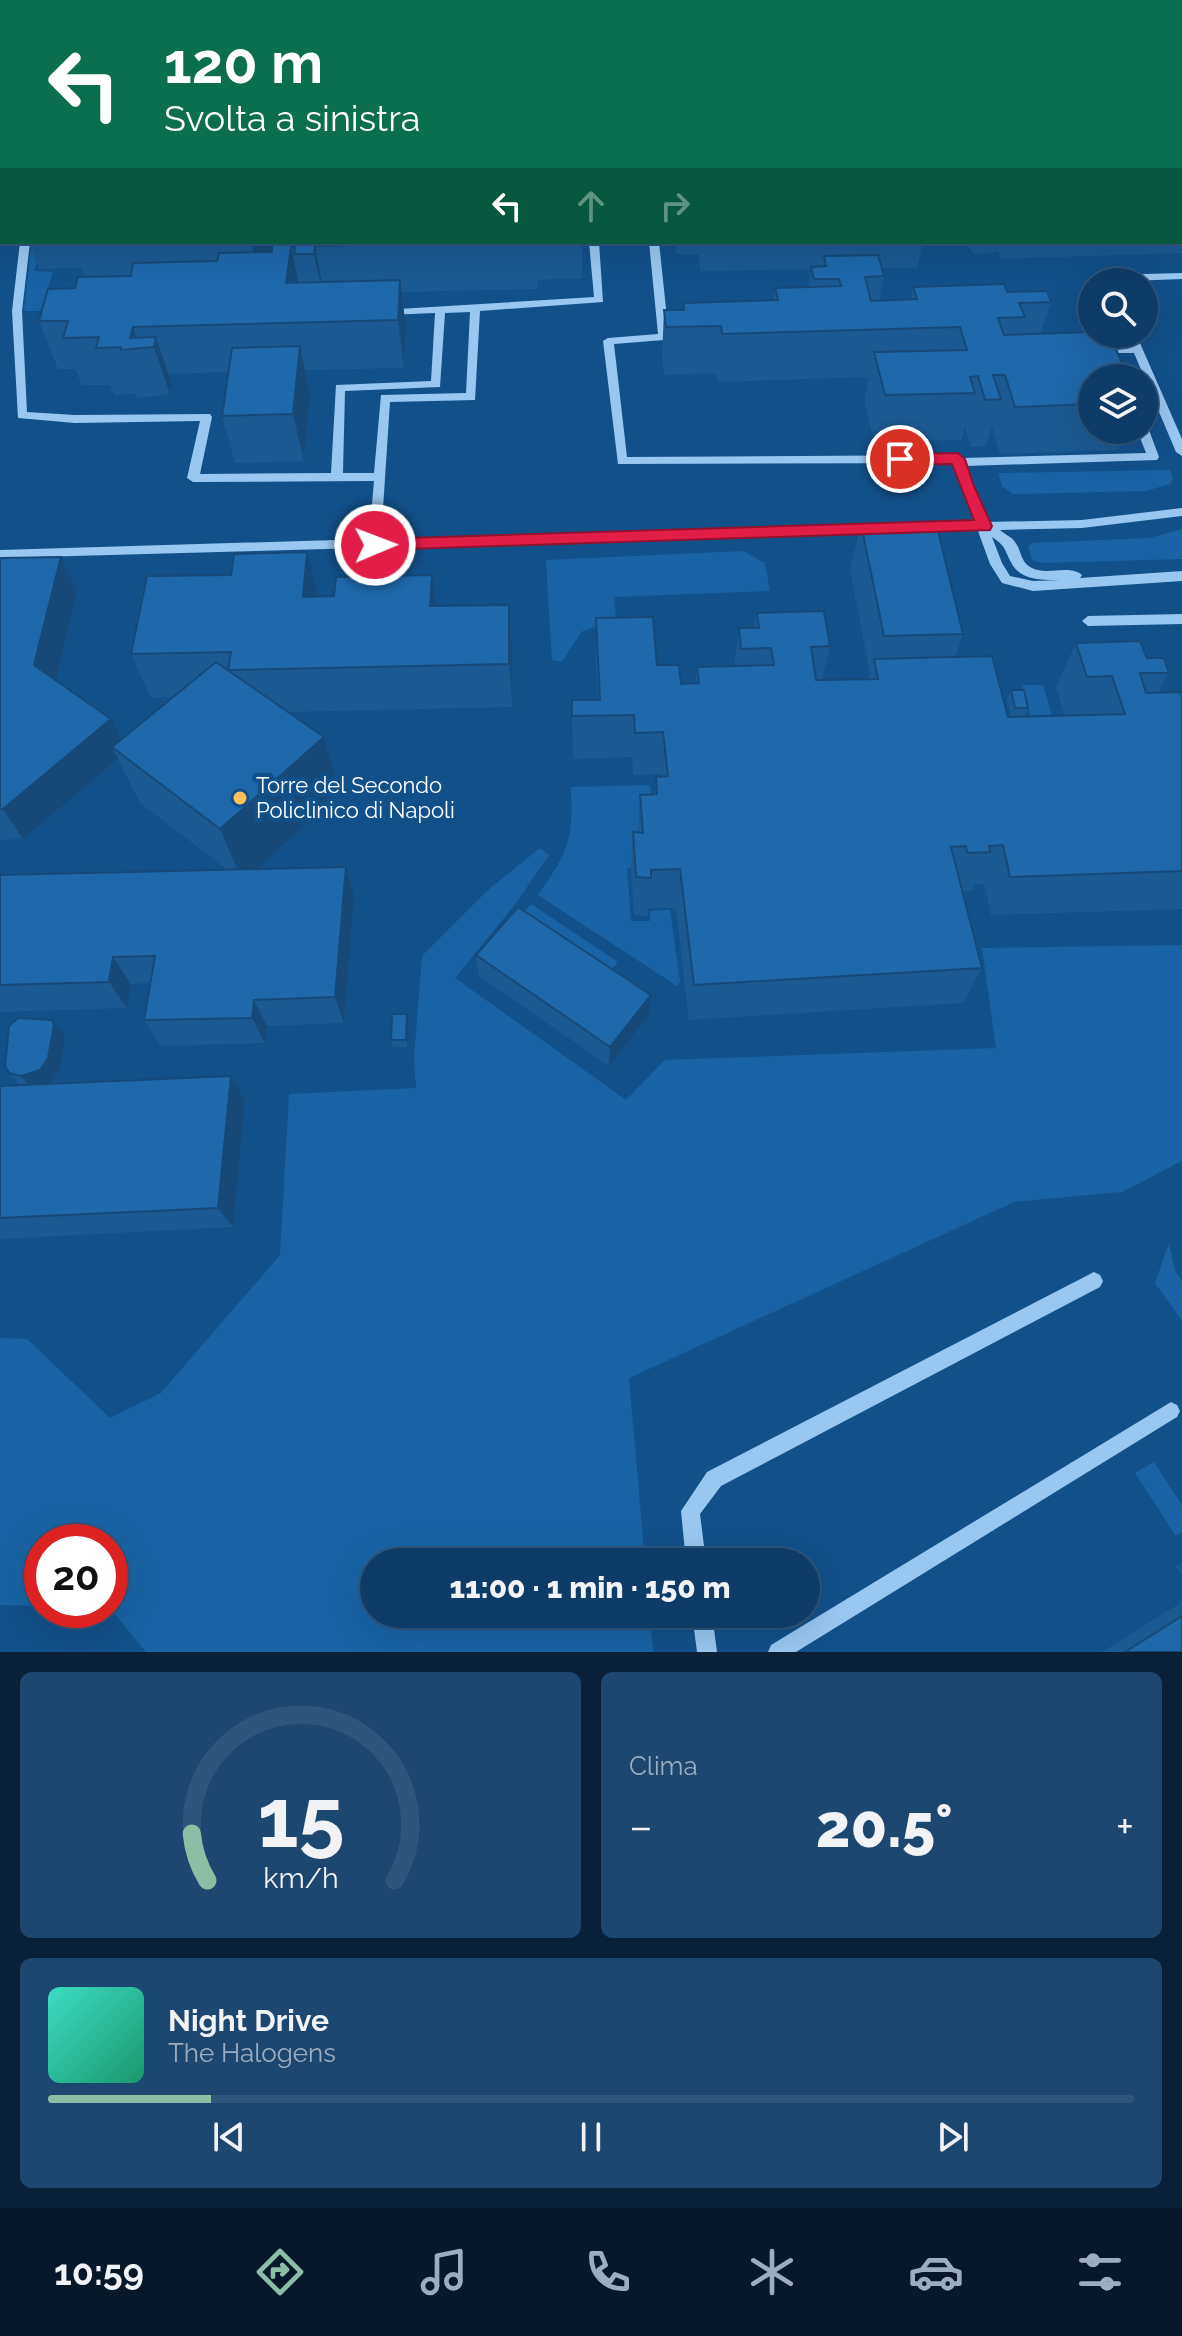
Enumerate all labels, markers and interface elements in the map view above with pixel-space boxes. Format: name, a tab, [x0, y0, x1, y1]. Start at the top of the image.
text: 120 m	[164, 30, 323, 96]
icon: left	[32, 32, 136, 136]
text: Svolta a sinistra	[164, 97, 420, 139]
icon: left	[485, 184, 529, 228]
icon: ahead	[569, 184, 613, 228]
icon: right	[653, 184, 697, 228]
map controls	[1078, 268, 1158, 444]
button: search	[1078, 268, 1158, 348]
button: layers	[1078, 364, 1158, 444]
pin	[866, 425, 934, 493]
icon: arrive	[878, 437, 922, 481]
position arrow	[333, 503, 417, 587]
place label: Torre del Secondo Policlinico di Napoli	[256, 772, 455, 823]
marker: Torre del Secondo Policlinico di Napoli	[231, 789, 249, 807]
speed limit sign: 20	[24, 1524, 128, 1628]
text: 11:00 · 1 min · 150 m	[449, 1570, 731, 1605]
text: Clima	[629, 1751, 698, 1781]
text: 15	[257, 1769, 344, 1866]
text: 20.5°	[816, 1791, 953, 1861]
text: −	[629, 1801, 653, 1852]
text: +	[1116, 1801, 1134, 1852]
text: km/h	[263, 1861, 338, 1895]
text: Night Drive	[168, 2003, 329, 2038]
text: The Halogens	[168, 2038, 336, 2068]
icon: previous	[207, 2115, 251, 2159]
icon: pause	[569, 2115, 613, 2159]
icon: next	[931, 2115, 975, 2159]
icon: directions	[252, 2244, 308, 2300]
icon: music	[416, 2244, 472, 2300]
icon: phone	[580, 2244, 636, 2300]
icon: climate	[744, 2244, 800, 2300]
icon: car	[908, 2244, 964, 2300]
icon: filters	[1072, 2244, 1128, 2300]
text: 10:59	[54, 2251, 144, 2293]

